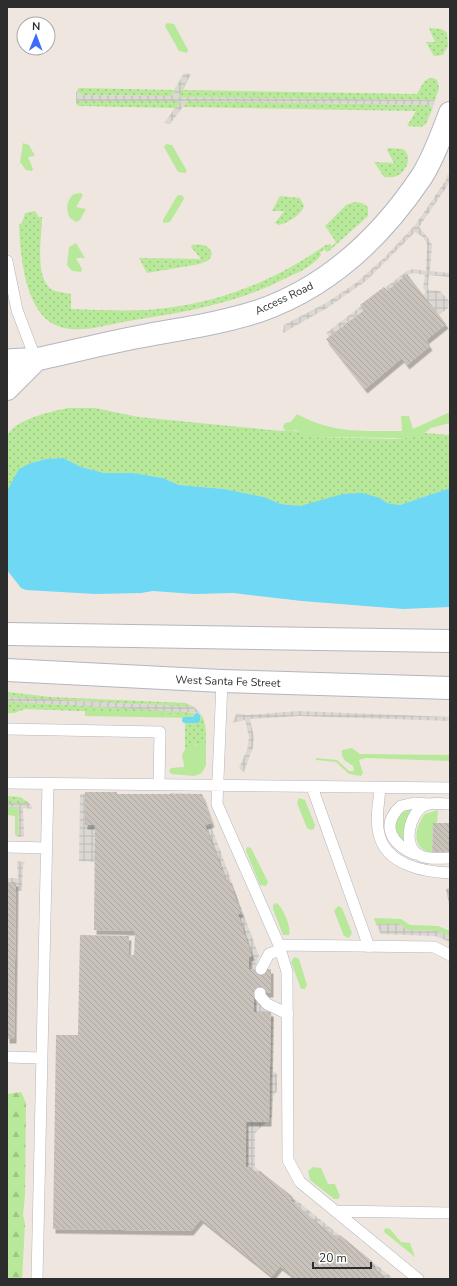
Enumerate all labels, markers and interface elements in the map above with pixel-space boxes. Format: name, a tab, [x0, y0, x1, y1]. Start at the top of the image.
north arrow	[16, 16, 56, 56]
text: N	[32, 19, 40, 34]
street label: Access Road	[253, 278, 316, 319]
street label: West Santa Fe Street	[175, 672, 281, 691]
scale bar	[313, 1244, 371, 1270]
text: 20 m	[319, 1250, 347, 1266]

